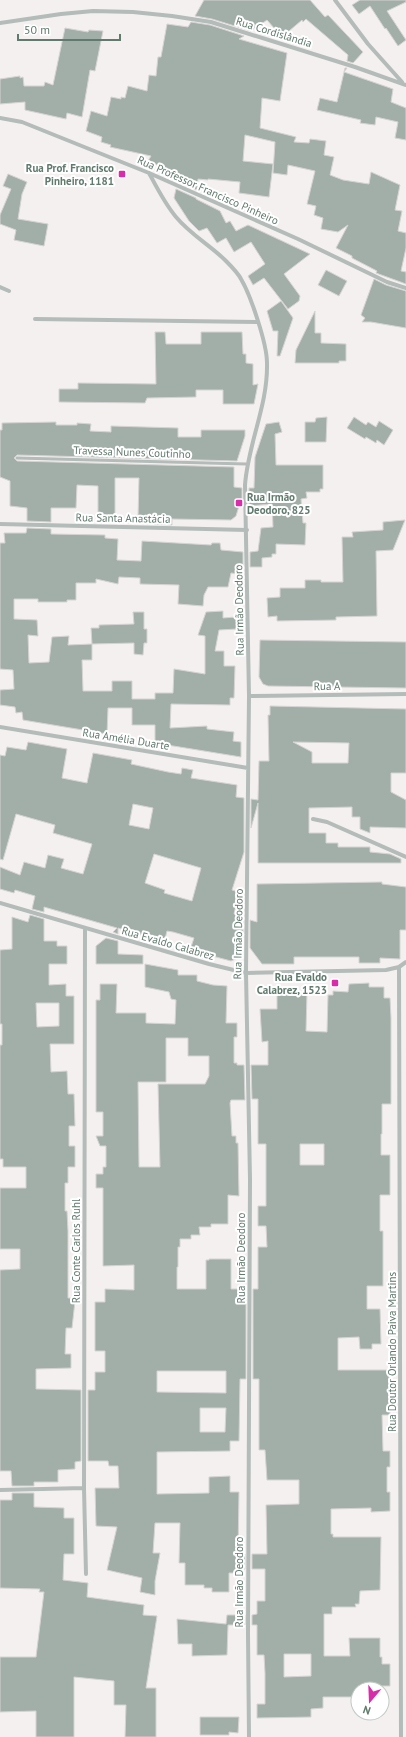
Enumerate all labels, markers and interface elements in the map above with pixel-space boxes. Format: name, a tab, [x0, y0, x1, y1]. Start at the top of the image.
street label: Rua Cordislândia	[234, 14, 314, 50]
scale bar	[18, 16, 120, 42]
text: 50 m	[24, 22, 50, 37]
street label: Rua Professor Francisco Pinheiro	[135, 152, 281, 228]
place label: Rua Prof. Francisco Pinheiro, 1181	[26, 161, 114, 188]
marker: Rua Prof. Francisco Pinheiro, 1181	[117, 169, 127, 179]
street label: Travessa Nunes Coutinho	[73, 443, 191, 461]
place label: Rua Irmão Deodoro, 825	[247, 490, 311, 517]
marker: Rua Irmão Deodoro, 825	[234, 498, 244, 508]
street label: Rua Santa Anastácia	[75, 510, 171, 526]
street label: Rua Irmão Deodoro	[231, 564, 247, 656]
street label: Rua A	[313, 679, 341, 693]
street label: Rua Amélia Duarte	[82, 725, 171, 753]
street label: Rua Irmão Deodoro	[230, 888, 246, 980]
street label: Rua Evaldo Calabrez	[120, 923, 216, 963]
place label: Rua Evaldo Calabrez, 1523	[257, 970, 327, 997]
marker: Rua Evaldo Calabrez, 1523	[330, 978, 340, 988]
street label: Rua Conte Carlos Ruhl	[69, 1198, 83, 1303]
street label: Rua Irmão Deodoro	[234, 1212, 248, 1303]
street label: Rua Doutor Orlando Paiva Martins	[385, 1272, 399, 1432]
street label: Rua Irmão Deodoro	[232, 1536, 246, 1627]
north arrow	[350, 1681, 390, 1721]
text: N	[361, 1703, 372, 1718]

